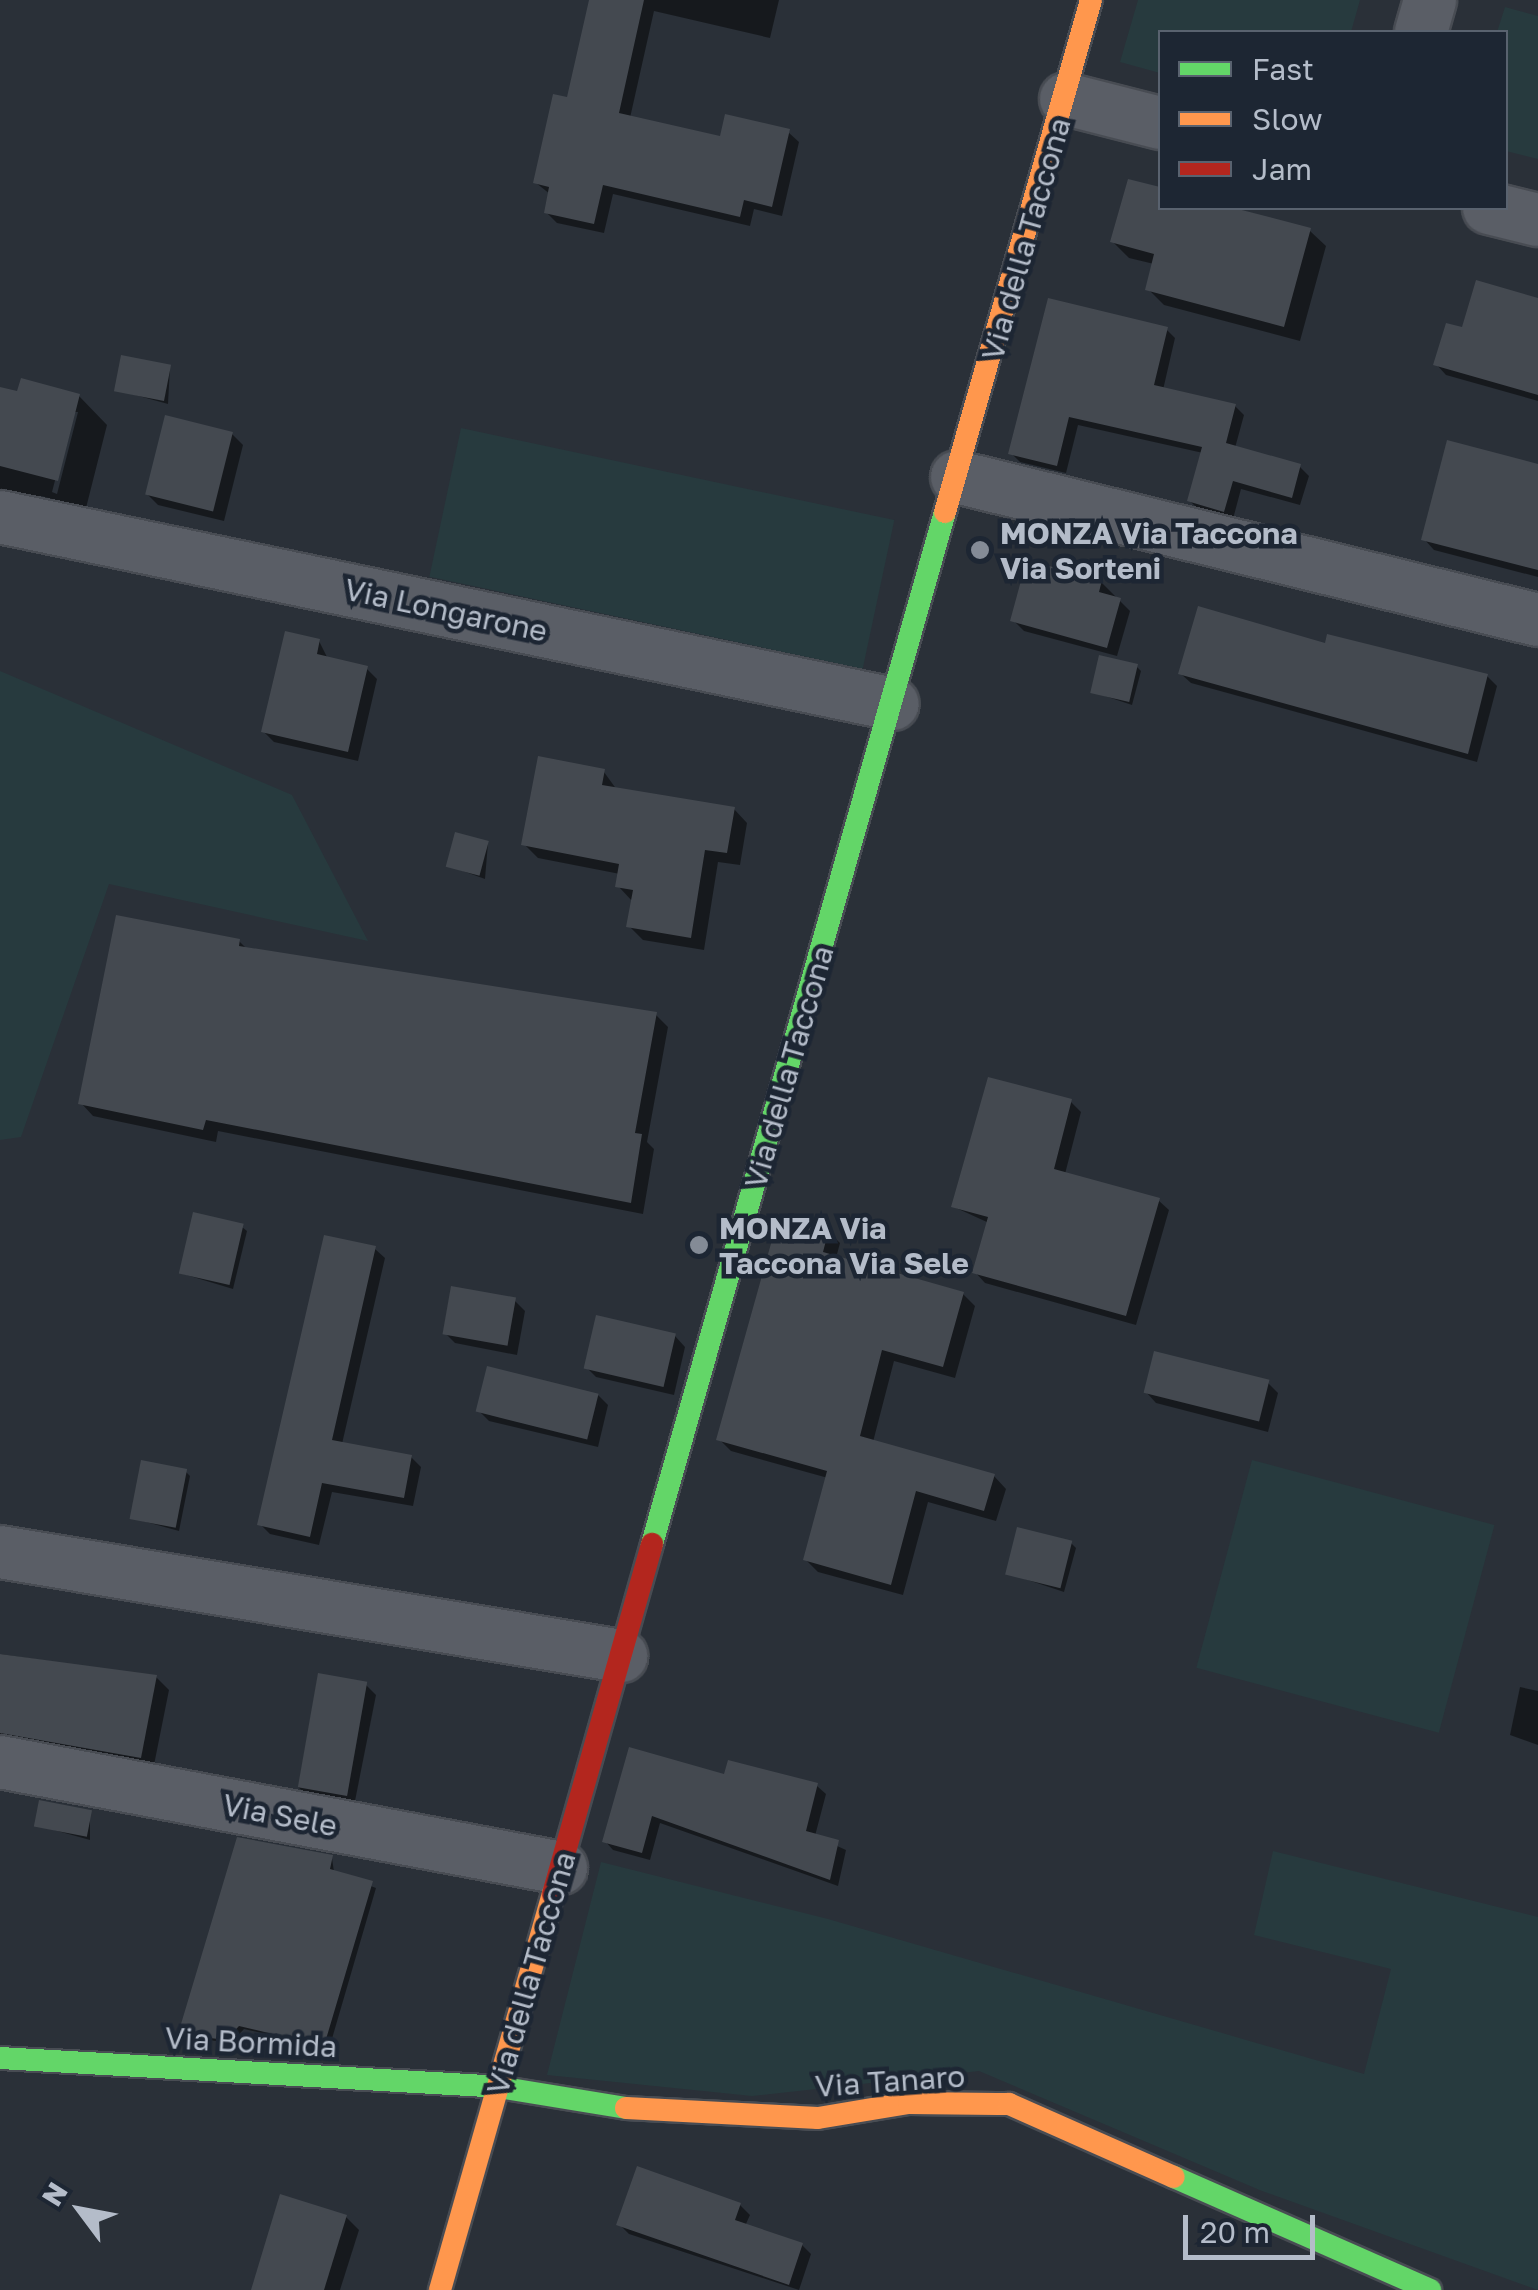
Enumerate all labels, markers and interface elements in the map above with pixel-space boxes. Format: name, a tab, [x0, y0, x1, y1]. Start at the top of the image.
legend	[1158, 30, 1508, 210]
text: Fast	[1252, 51, 1314, 87]
text: Slow	[1252, 101, 1323, 137]
street label: Via della Taccona	[974, 113, 1078, 365]
text: Jam	[1252, 151, 1312, 187]
place label: MONZA Via Taccona Via Sorteni	[1000, 515, 1298, 586]
marker: MONZA Via Taccona Via Sorteni	[969, 539, 991, 561]
street label: Via Longarone	[341, 571, 551, 649]
street label: Via della Taccona	[737, 941, 841, 1193]
place label: MONZA Via Taccona Via Sele	[719, 1210, 969, 1280]
marker: MONZA Via Taccona Via Sele	[688, 1234, 710, 1256]
street label: Via Sele	[220, 1786, 340, 1844]
street label: Via della Taccona	[479, 1847, 583, 2099]
street label: Via Bormida	[164, 2020, 338, 2064]
street label: Via Tanaro	[814, 2058, 966, 2104]
north arrow	[30, 2160, 130, 2260]
text: N	[35, 2176, 74, 2212]
scale bar	[1188, 2195, 1320, 2257]
text: 20 m	[1200, 2214, 1270, 2250]

